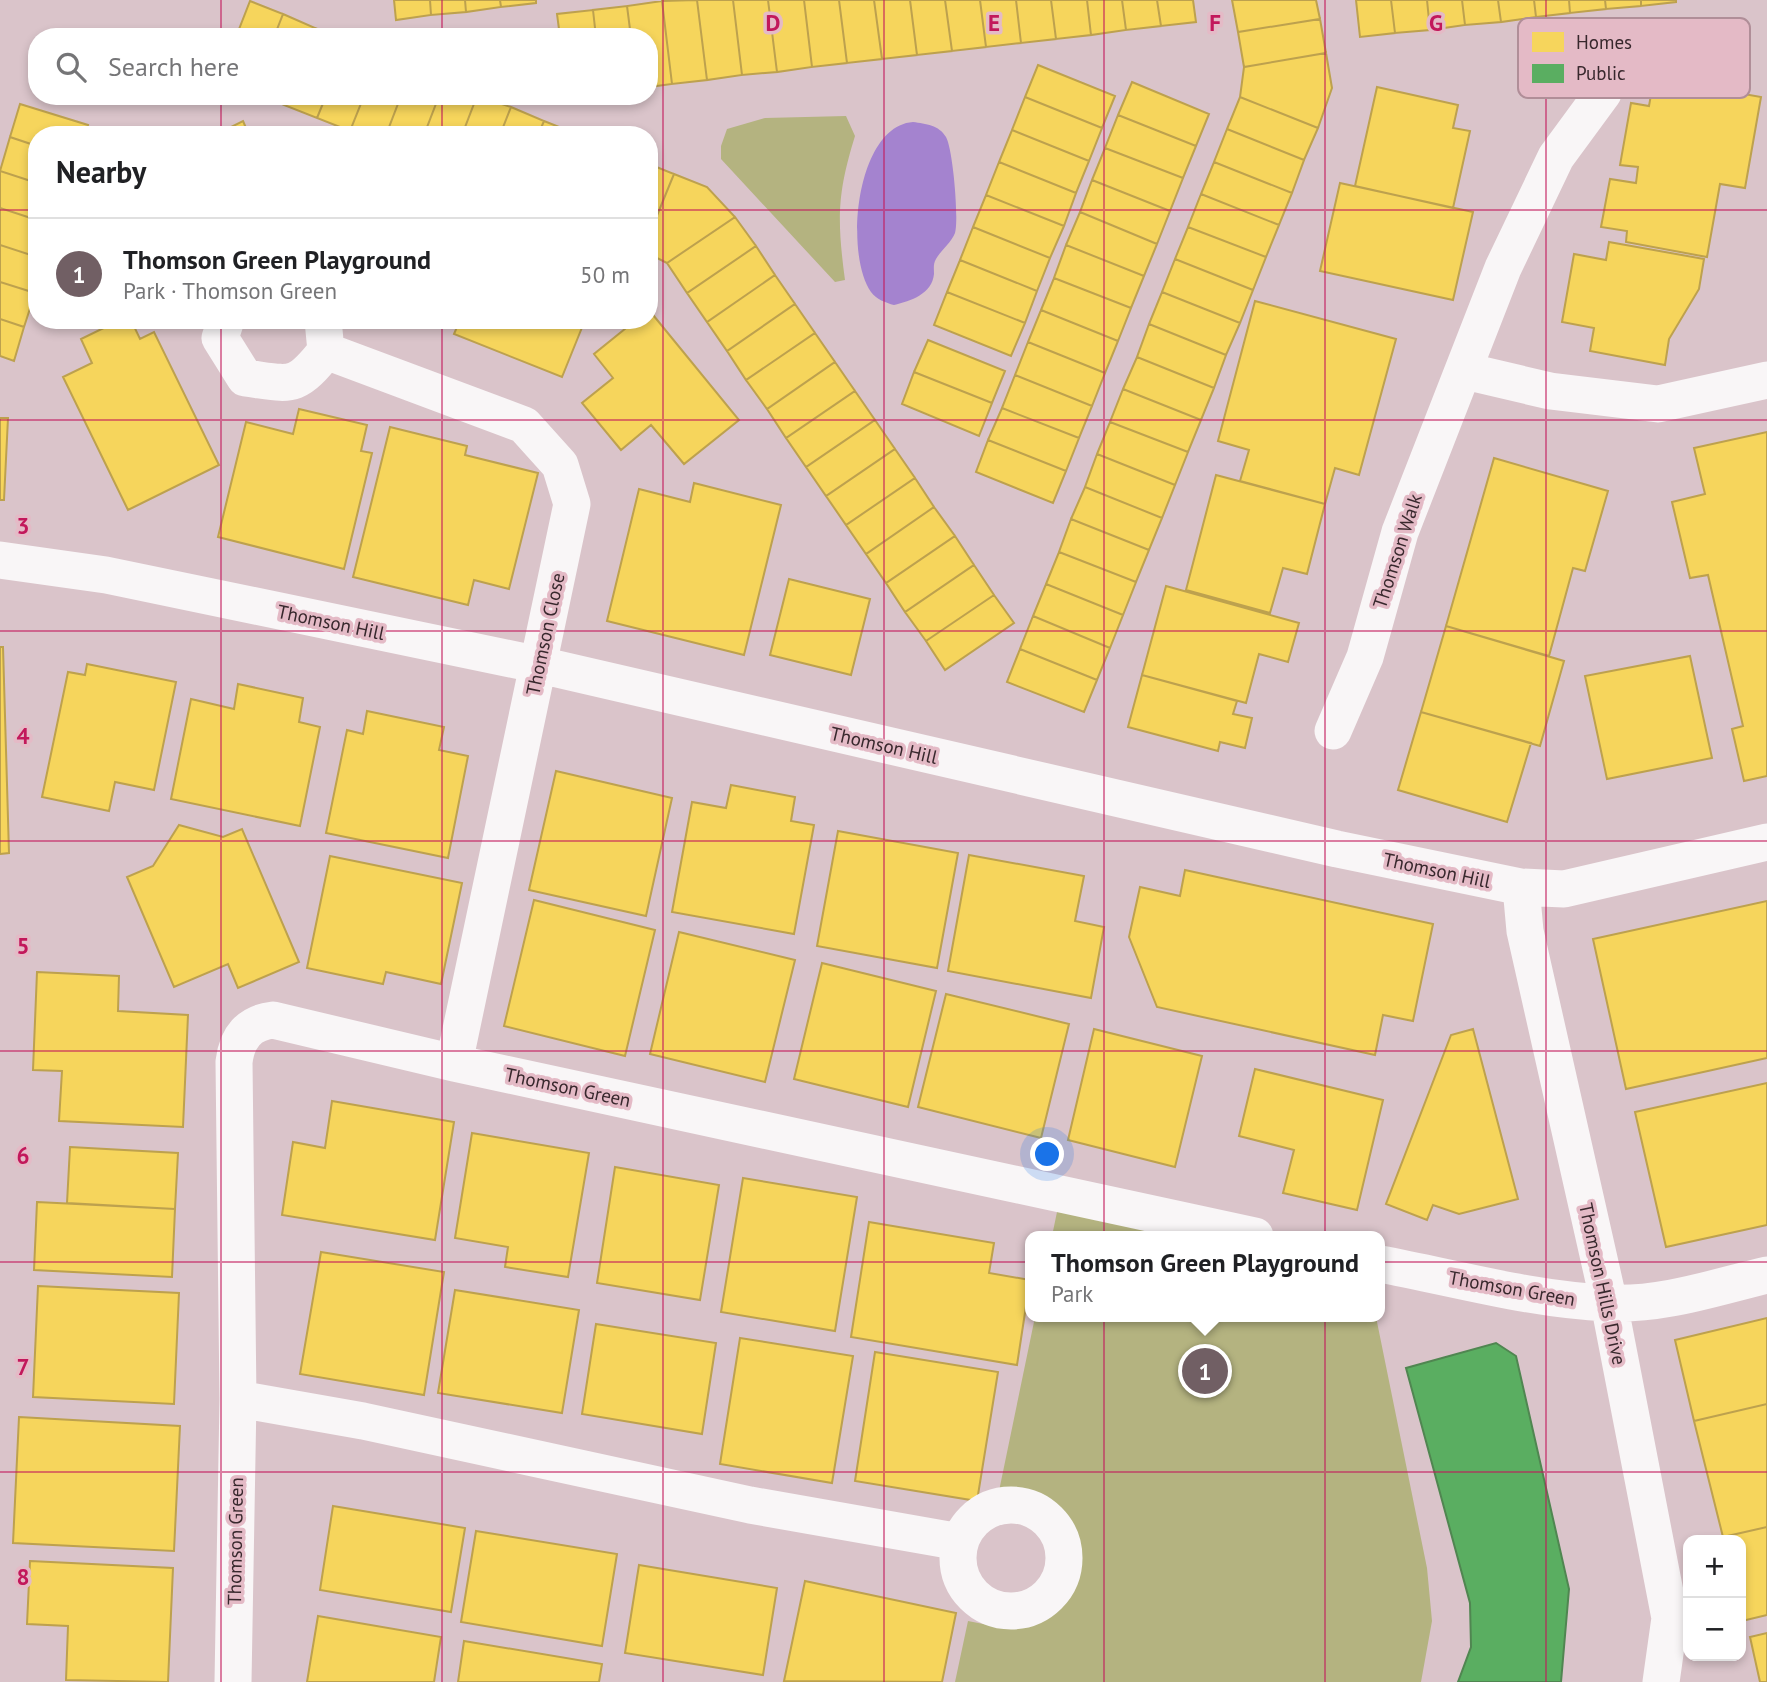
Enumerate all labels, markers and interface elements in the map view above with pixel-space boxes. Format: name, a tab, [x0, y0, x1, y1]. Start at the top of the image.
text: D	[766, 8, 780, 37]
text: E	[988, 8, 1000, 37]
text: F	[1209, 8, 1221, 37]
text: G	[1429, 8, 1443, 37]
legend	[1518, 18, 1750, 98]
search box	[28, 28, 658, 105]
text: Homes	[1576, 30, 1632, 54]
icon: search	[52, 48, 90, 86]
text: Search here	[108, 50, 239, 83]
text: Public	[1576, 61, 1626, 85]
text: Nearby	[56, 152, 146, 191]
text: Thomson Green Playground	[123, 243, 431, 276]
text: 1	[72, 260, 86, 289]
text: 50 m	[580, 260, 630, 289]
text: Park · Thomson Green	[123, 276, 337, 305]
street label: Thomson Walk	[1367, 491, 1427, 611]
text: 3	[16, 511, 30, 540]
street label: Thomson Close	[520, 571, 570, 697]
street label: Thomson Hill	[275, 599, 387, 645]
text: 4	[16, 721, 30, 750]
street label: Thomson Hill	[828, 721, 940, 769]
street label: Thomson Hill	[1381, 847, 1493, 893]
text: 5	[16, 931, 30, 960]
street label: Thomson Green	[503, 1062, 633, 1112]
your location	[1030, 1137, 1064, 1171]
text: 6	[16, 1141, 30, 1170]
street label: Thomson Hills Drive	[1574, 1201, 1632, 1367]
popup	[1025, 1231, 1385, 1322]
text: Thomson Green Playground	[1051, 1246, 1359, 1279]
street label: Thomson Green	[1447, 1265, 1577, 1311]
text: Park	[1051, 1279, 1093, 1308]
pin: 1	[1182, 1345, 1228, 1397]
text: 7	[16, 1352, 30, 1381]
street label: Thomson Green	[222, 1477, 248, 1605]
map controls	[1683, 1535, 1746, 1661]
button: +	[1683, 1535, 1746, 1598]
text: 8	[16, 1562, 30, 1591]
button: −	[1683, 1598, 1746, 1661]

